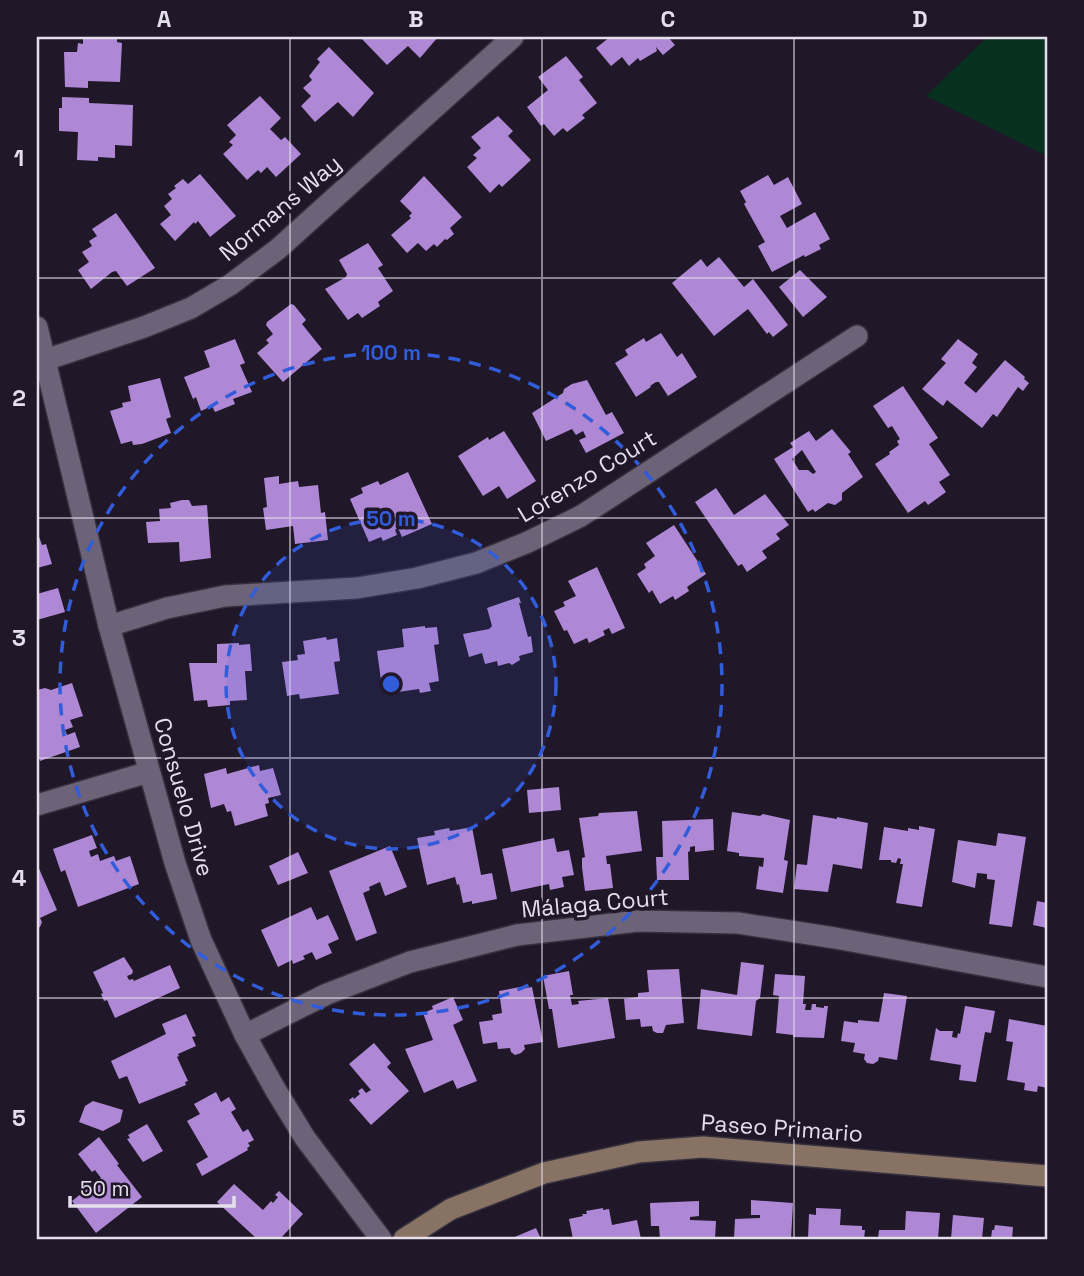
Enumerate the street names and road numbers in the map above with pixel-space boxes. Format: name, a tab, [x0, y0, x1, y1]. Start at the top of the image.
street label: Normans Way	[213, 148, 347, 268]
street label: Lorenzo Court	[512, 423, 662, 529]
street label: Consuelo Drive	[147, 714, 221, 880]
street label: Málaga Court	[520, 882, 670, 924]
street label: Paseo Primario	[700, 1107, 864, 1149]

